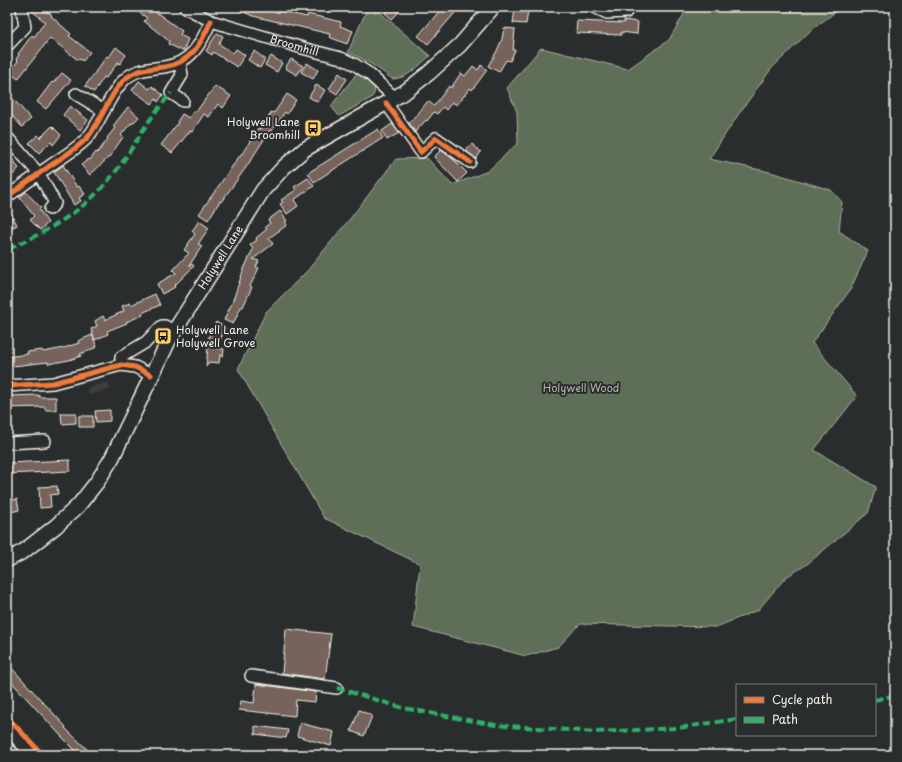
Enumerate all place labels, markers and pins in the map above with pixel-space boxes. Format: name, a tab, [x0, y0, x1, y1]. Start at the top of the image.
place label: Holywell Lane Broomhill	[227, 113, 300, 143]
bus stop icon: Holywell Lane Broomhill	[303, 118, 323, 138]
place label: Holywell Lane Holywell Grove	[176, 321, 255, 351]
bus stop icon: Holywell Lane Holywell Grove	[153, 326, 173, 346]

